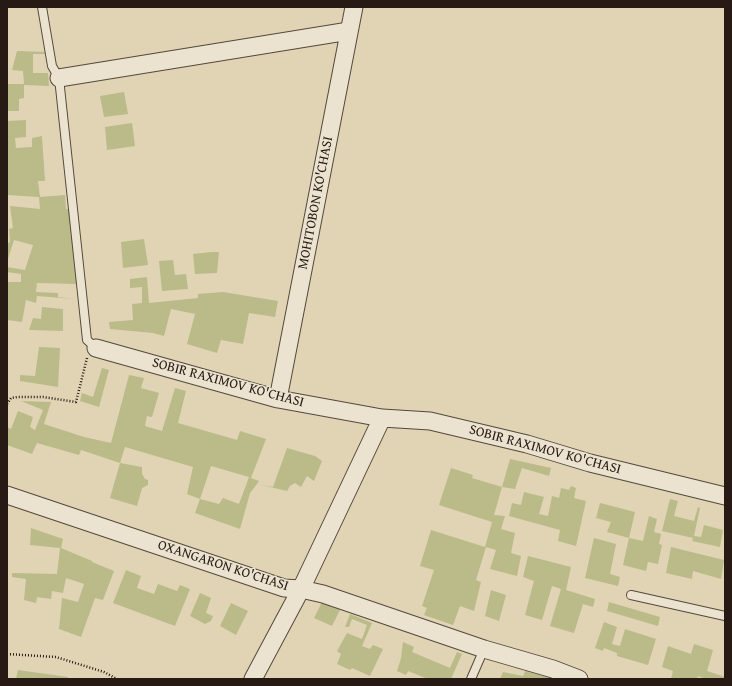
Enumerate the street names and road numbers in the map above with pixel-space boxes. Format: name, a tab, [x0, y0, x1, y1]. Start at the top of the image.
street label: MOHITOBON KO'CHASI	[295, 135, 337, 271]
street label: SOBIR RAXIMOV KO'CHASI	[150, 355, 306, 411]
street label: SOBIR RAXIMOV KO'CHASI	[467, 422, 623, 478]
street label: OXANGARON KO'CHASI	[155, 537, 291, 595]

